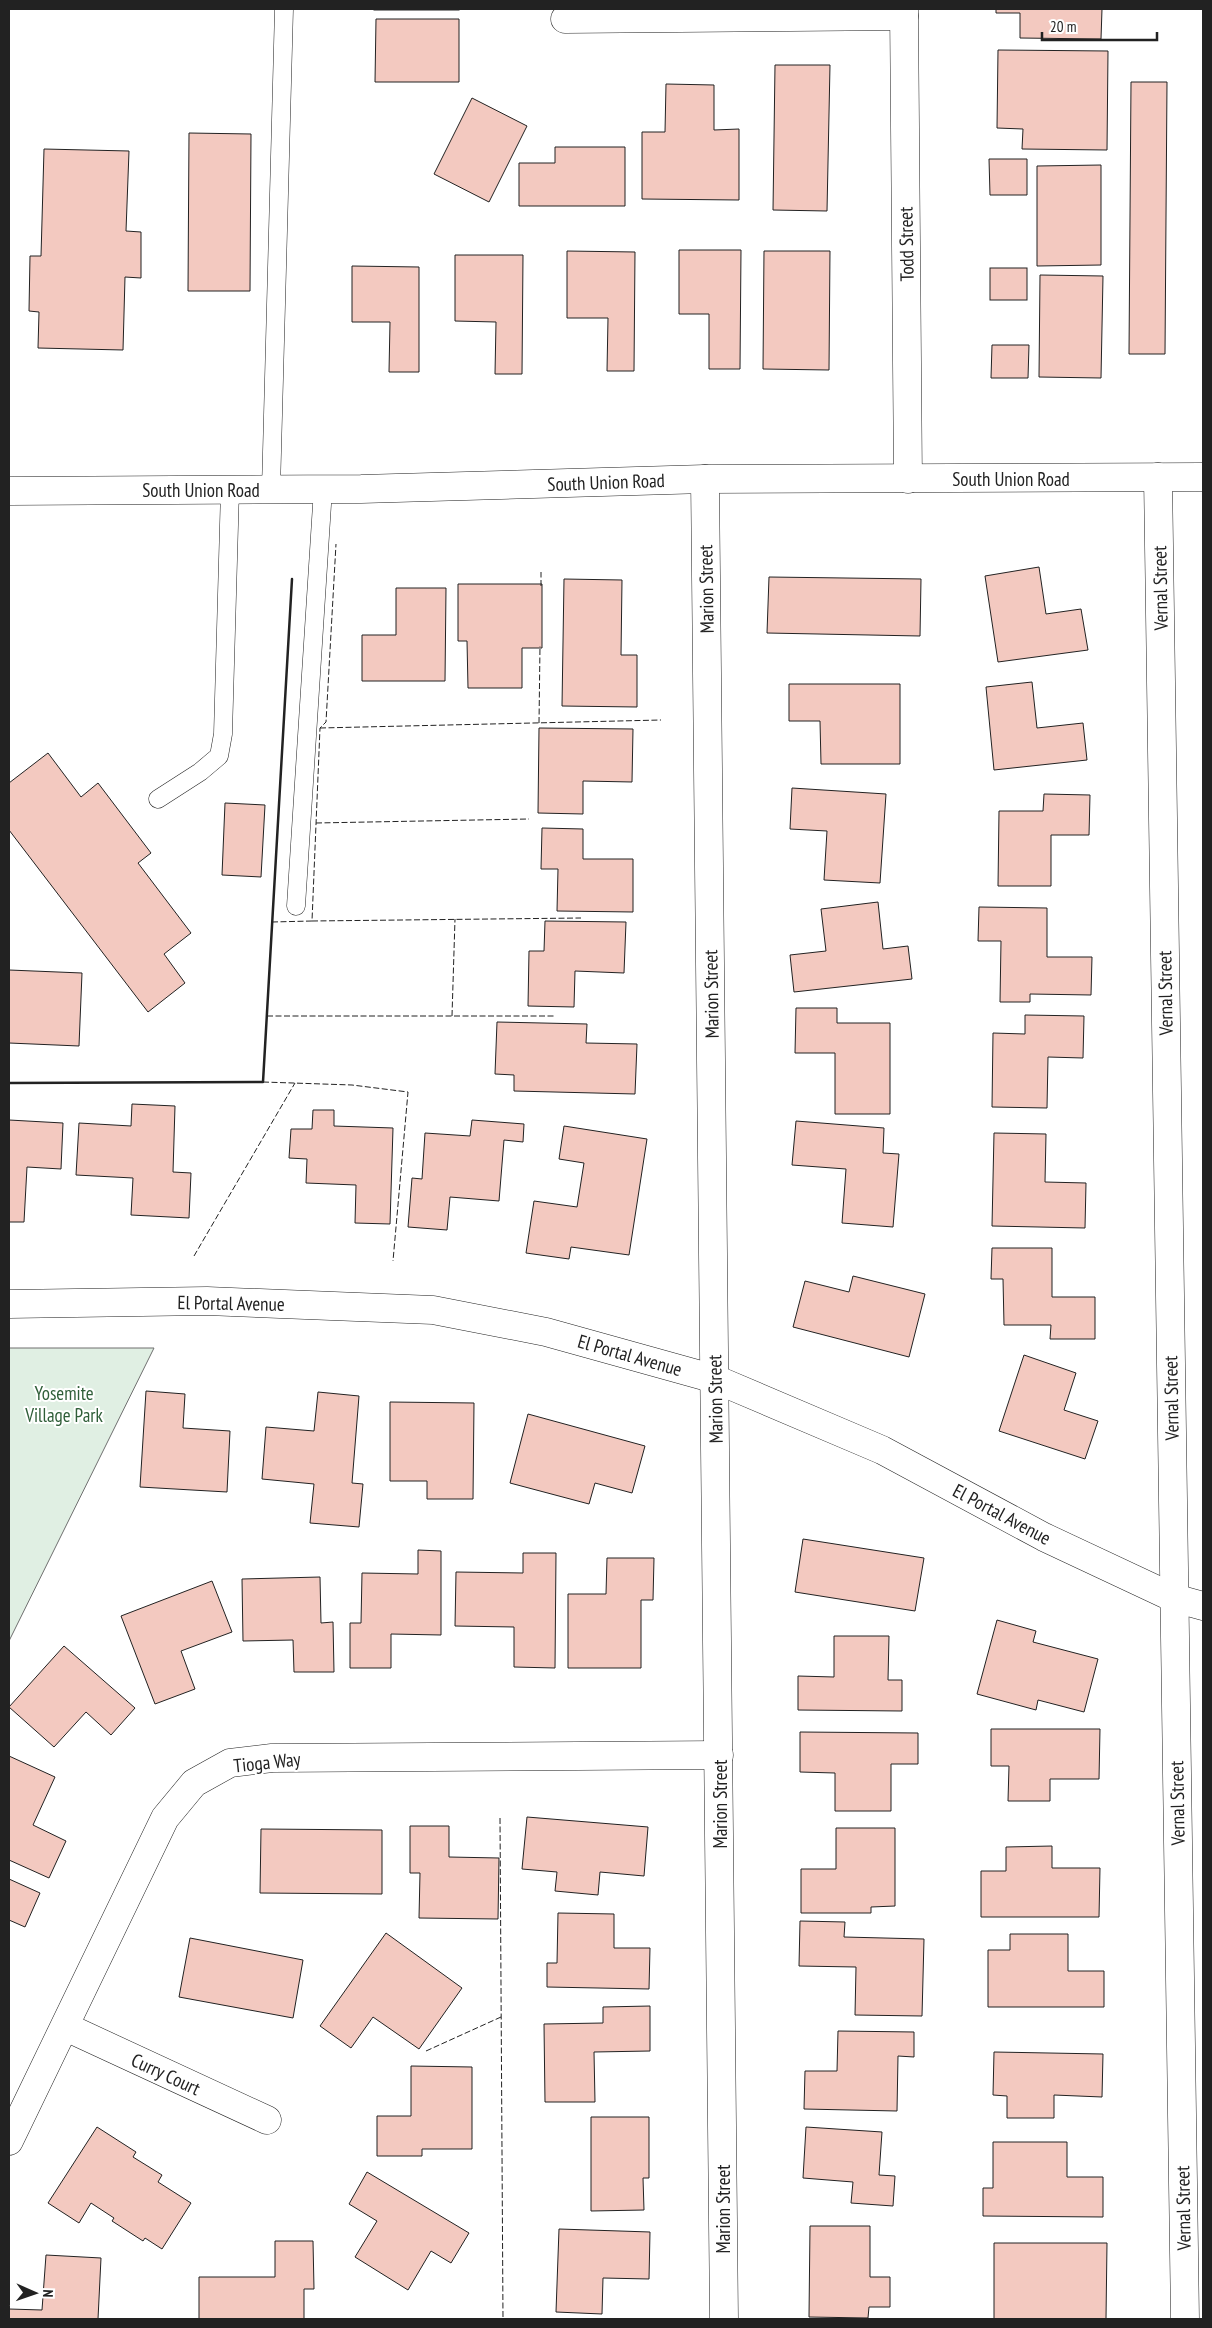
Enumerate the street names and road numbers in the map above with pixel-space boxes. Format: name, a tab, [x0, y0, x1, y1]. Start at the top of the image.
street label: Todd Street	[893, 206, 919, 281]
street label: South Union Road	[952, 467, 1070, 491]
street label: South Union Road	[547, 468, 665, 496]
street label: South Union Road	[142, 478, 260, 502]
street label: Marion Street	[693, 544, 719, 634]
street label: Vernal Street	[1147, 545, 1173, 632]
street label: Marion Street	[698, 949, 724, 1039]
street label: Vernal Street	[1152, 950, 1178, 1037]
street label: El Portal Avenue	[177, 1290, 285, 1316]
street label: El Portal Avenue	[575, 1329, 685, 1381]
street label: Marion Street	[702, 1354, 728, 1444]
street label: Vernal Street	[1158, 1355, 1184, 1442]
street label: El Portal Avenue	[949, 1478, 1055, 1550]
street label: Tioga Way	[232, 1746, 303, 1777]
street label: Marion Street	[708, 1759, 732, 1848]
street label: Vernal Street	[1164, 1760, 1190, 1847]
street label: Curry Court	[128, 2048, 205, 2101]
street label: Marion Street	[711, 2164, 735, 2253]
street label: Vernal Street	[1170, 2165, 1196, 2252]

